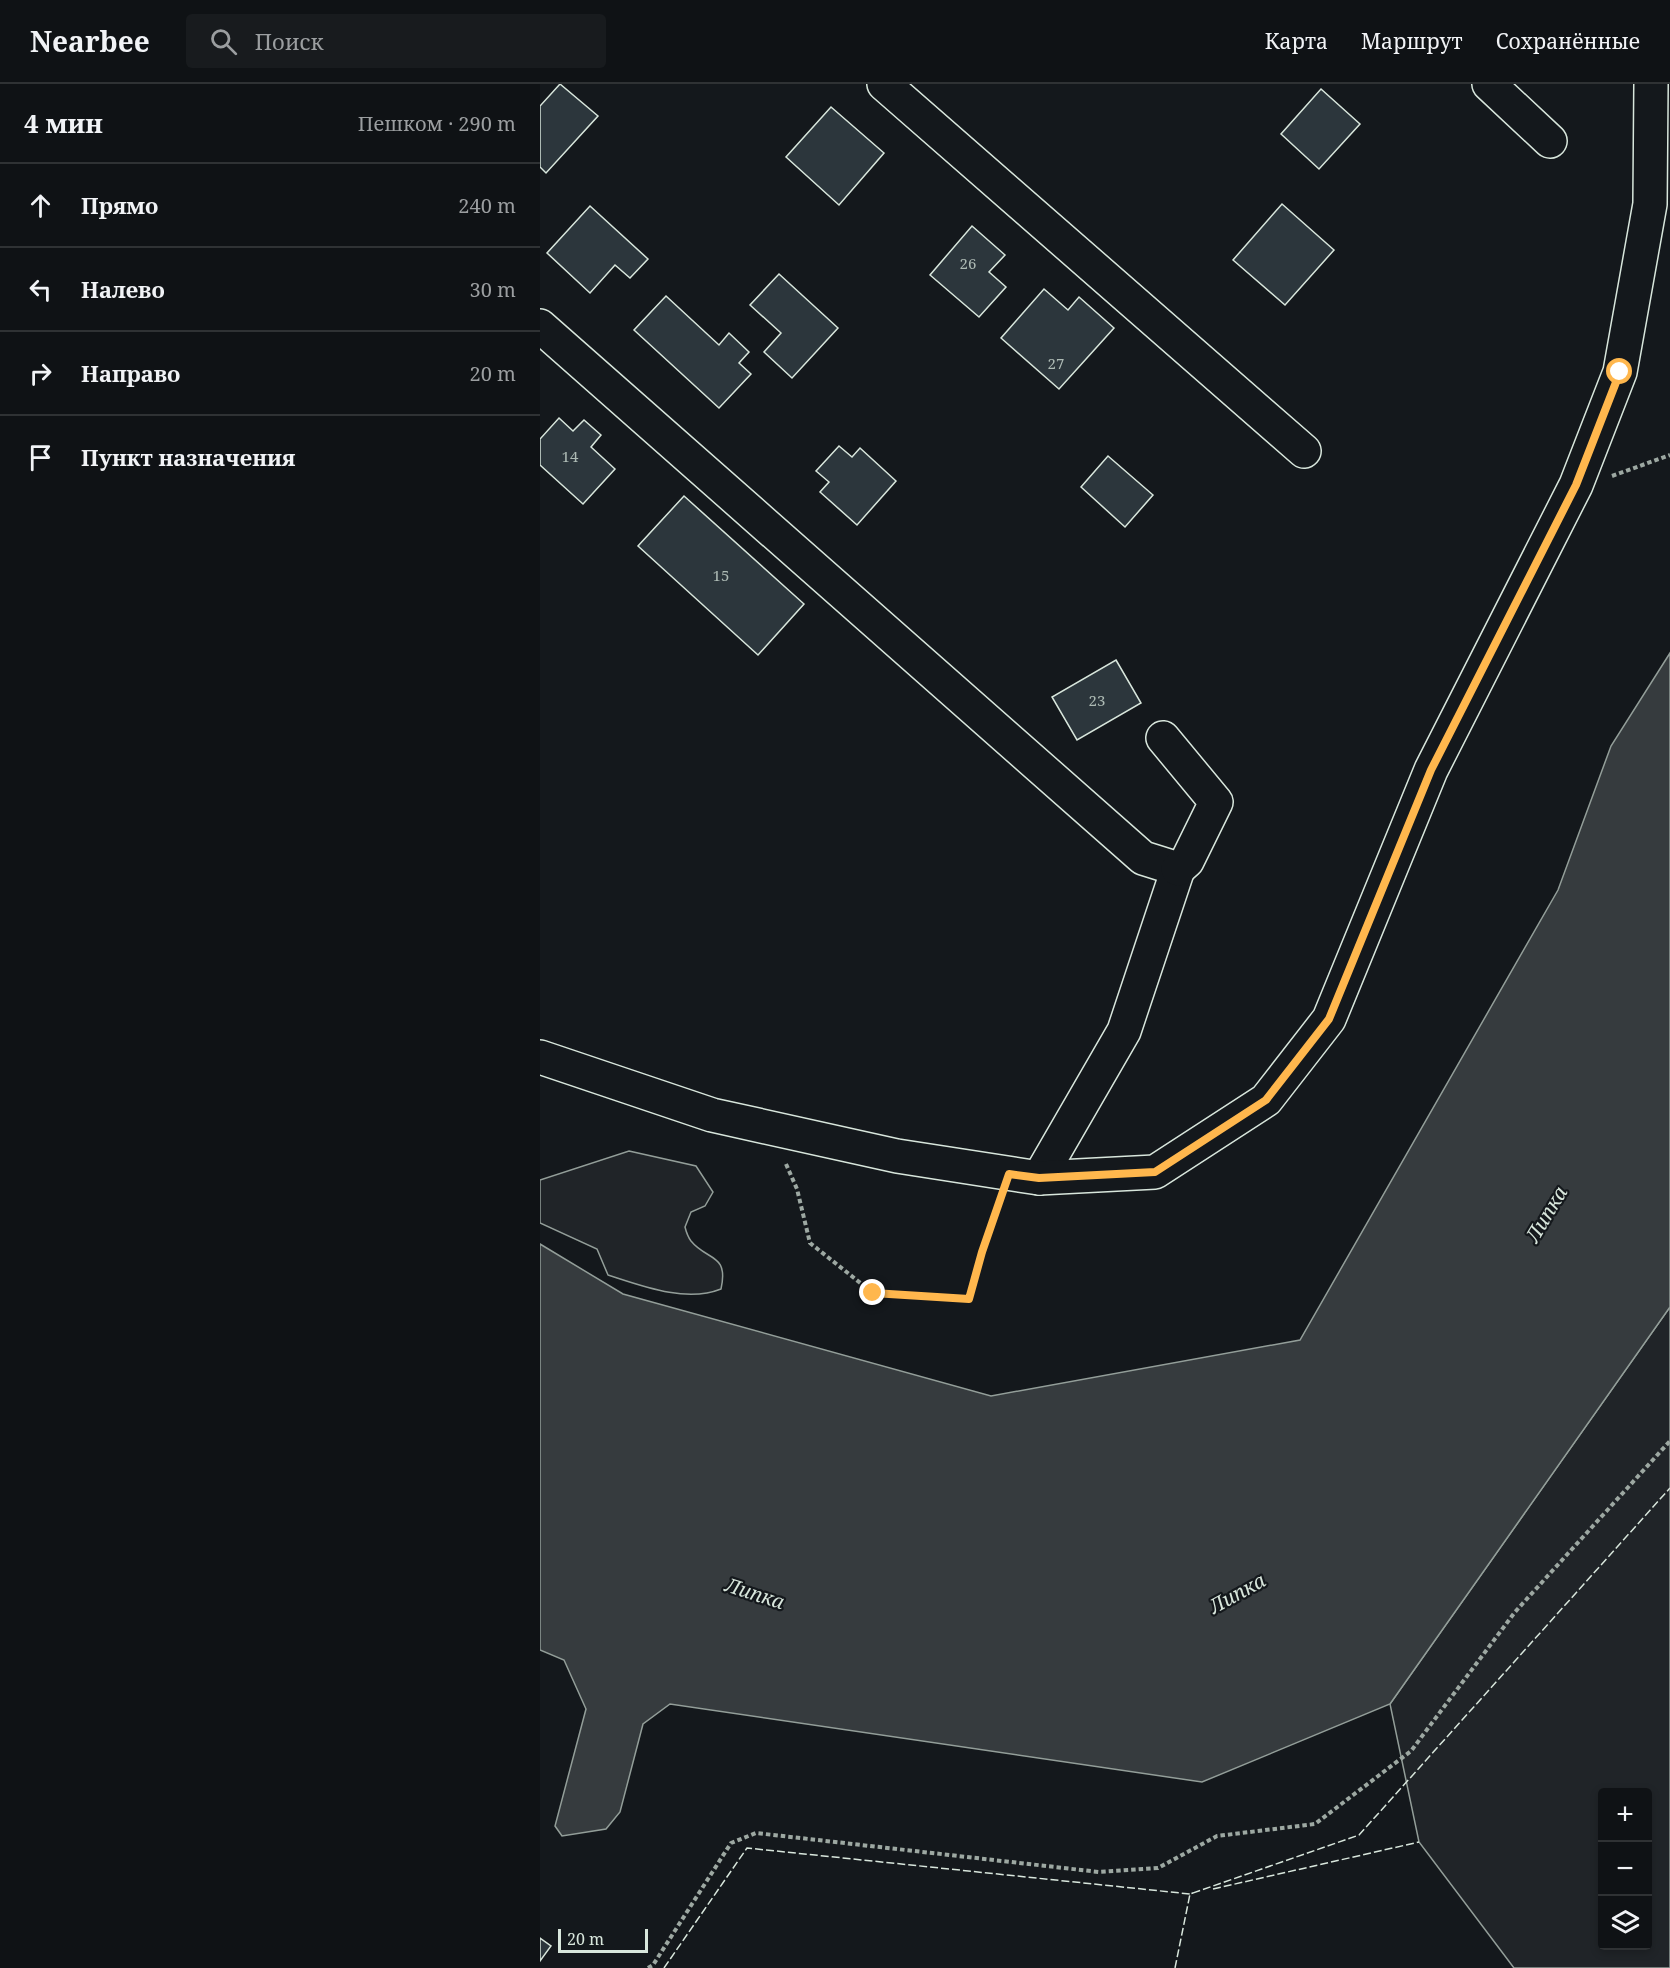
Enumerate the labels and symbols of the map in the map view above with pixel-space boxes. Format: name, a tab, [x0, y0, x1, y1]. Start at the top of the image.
house number: 26	[960, 253, 976, 273]
house number: 27	[1048, 353, 1064, 373]
route start	[1606, 358, 1632, 384]
house number: 14	[562, 446, 579, 466]
house number: 15	[713, 565, 729, 585]
house number: 23	[1089, 690, 1105, 710]
water label: Липка	[1518, 1181, 1573, 1248]
route end	[859, 1279, 885, 1305]
water label: Липка	[1203, 1566, 1270, 1620]
water label: Липка	[721, 1570, 788, 1615]
scale bar	[558, 1926, 648, 1954]

